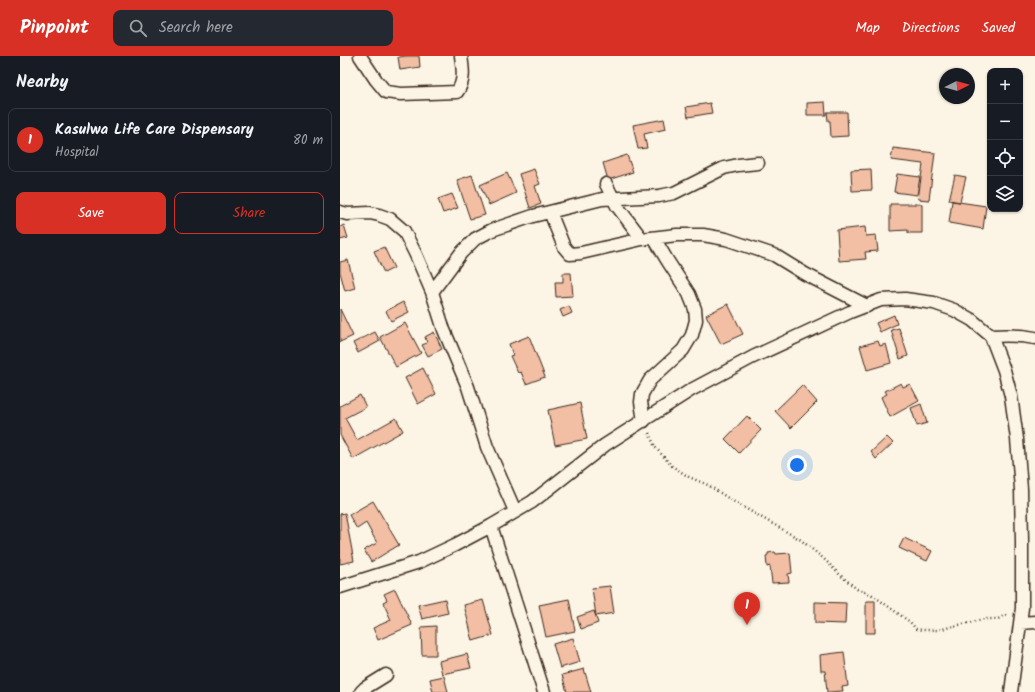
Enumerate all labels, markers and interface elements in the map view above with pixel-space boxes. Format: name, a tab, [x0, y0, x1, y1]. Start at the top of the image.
search box	[113, 10, 393, 46]
text: Pinpoint	[20, 13, 89, 43]
text: Search here	[159, 16, 233, 40]
icon: search	[127, 17, 149, 39]
text: Map	[855, 17, 880, 39]
text: Directions	[902, 17, 960, 39]
text: Saved	[982, 17, 1015, 39]
north arrow	[939, 68, 975, 104]
map controls	[987, 68, 1023, 212]
button: +	[987, 68, 1023, 104]
text: Nearby	[16, 69, 68, 96]
button: −	[987, 104, 1023, 140]
text: Kasulwa Life Care Dispensary	[55, 118, 254, 142]
text: 1	[28, 130, 32, 151]
text: 80 m	[293, 130, 323, 151]
button: locate	[987, 140, 1023, 176]
text: Hospital	[55, 142, 99, 163]
button: layers	[987, 176, 1023, 212]
button: Save	[16, 192, 166, 234]
button: Share	[174, 192, 324, 234]
your location	[787, 455, 807, 475]
pin: 1	[734, 592, 760, 625]

